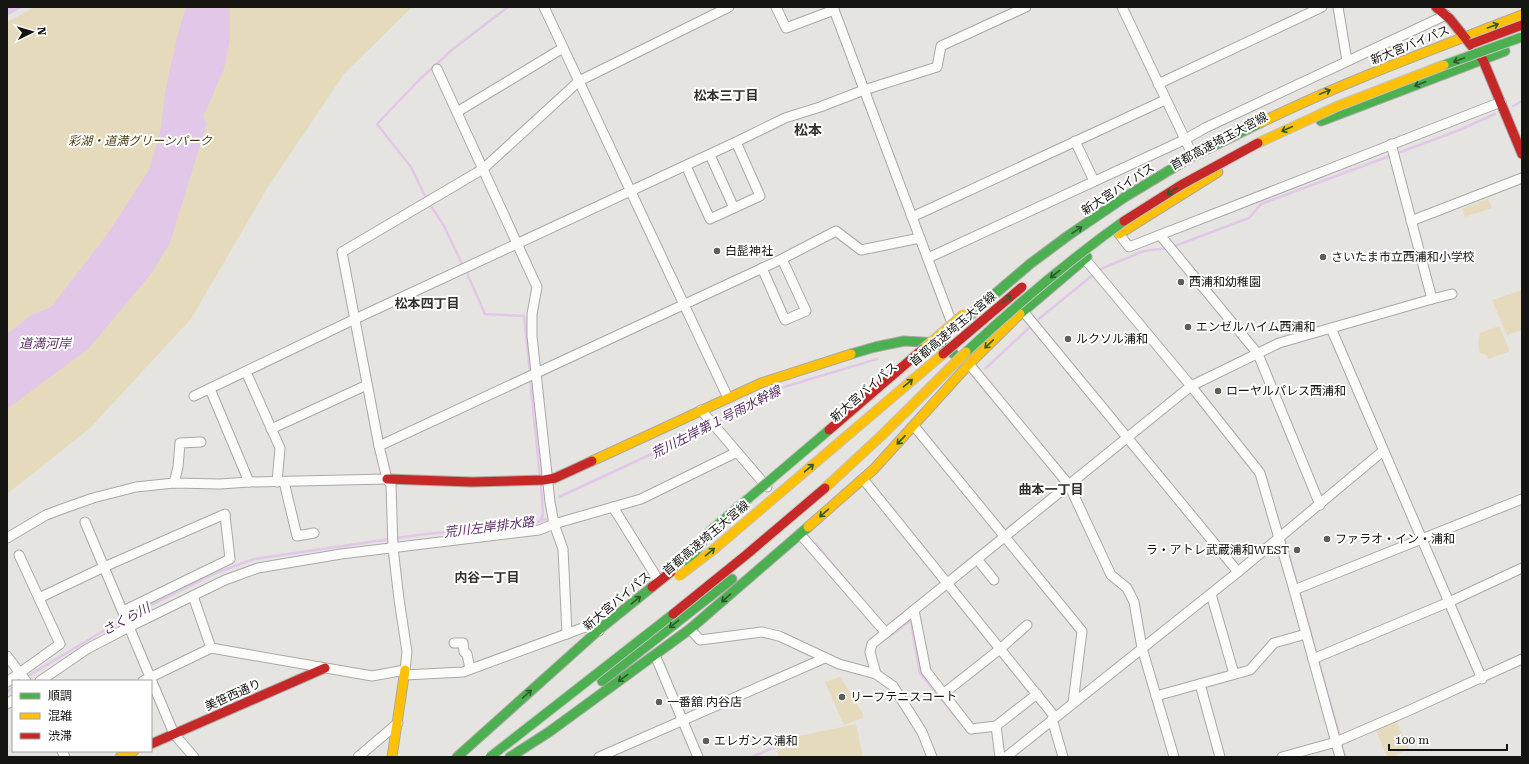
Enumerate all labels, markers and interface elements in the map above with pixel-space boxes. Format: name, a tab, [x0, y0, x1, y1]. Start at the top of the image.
north arrow	[12, 12, 52, 52]
one-way arrow	[1487, 21, 1499, 29]
street label: 新大宮バイパス	[1369, 23, 1451, 67]
text: N	[35, 26, 48, 36]
one-way arrow	[1454, 57, 1466, 65]
one-way arrow	[1415, 80, 1427, 88]
district label: 松本三丁目	[693, 88, 759, 103]
one-way arrow	[1318, 88, 1330, 96]
street label: 首都高速埼玉大宮線	[1168, 109, 1270, 173]
district label: 松本	[794, 122, 822, 138]
one-way arrow	[1281, 126, 1293, 133]
park label: 彩湖・道満グリーンパーク	[68, 134, 213, 148]
street label: 新大宮バイパス	[1079, 160, 1157, 218]
one-way arrow	[1166, 188, 1178, 196]
one-way arrow	[1071, 226, 1082, 234]
place label: 白髭神社	[725, 244, 773, 258]
marker: 白髭神社	[712, 246, 722, 256]
place label: さいたま市立西浦和小学校	[1331, 250, 1475, 264]
marker: さいたま市立西浦和小学校	[1318, 252, 1328, 262]
one-way arrow	[1049, 270, 1060, 278]
place label: 西浦和幼稚園	[1189, 275, 1261, 289]
marker: 西浦和幼稚園	[1176, 277, 1186, 287]
street label: 首都高速埼玉大宮線	[907, 289, 999, 369]
one-way arrow	[1002, 295, 1012, 304]
district label: 松本四丁目	[394, 296, 460, 311]
place label: エンゼルハイム西浦和	[1196, 320, 1316, 334]
marker: エンゼルハイム西浦和	[1183, 322, 1193, 332]
place label: ルクソル浦和	[1076, 332, 1148, 346]
marker: ルクソル浦和	[1063, 334, 1073, 344]
water label: 道満河岸	[19, 336, 73, 351]
one-way arrow	[984, 339, 994, 349]
street label: 新大宮バイパス	[828, 359, 900, 425]
one-way arrow	[902, 379, 913, 388]
water label: 荒川左岸第１号雨水幹線	[649, 382, 785, 461]
place label: ローヤルパレス西浦和	[1226, 384, 1346, 398]
marker: ローヤルパレス西浦和	[1213, 386, 1223, 396]
one-way arrow	[897, 434, 906, 445]
one-way arrow	[803, 463, 814, 472]
district label: 曲本一丁目	[1018, 482, 1084, 497]
street label: 首都高速埼玉大宮線	[660, 498, 752, 578]
one-way arrow	[818, 509, 829, 518]
water label: 荒川左岸排水路	[443, 514, 536, 540]
place label: ファラオ・イン・浦和	[1335, 532, 1455, 546]
marker: ファラオ・イン・浦和	[1322, 534, 1332, 544]
place label: ラ・アトレ武蔵浦和WEST	[1146, 543, 1289, 557]
marker: ラ・アトレ武蔵浦和WEST	[1292, 545, 1302, 555]
one-way arrow	[704, 547, 715, 556]
street label: 新大宮バイパス	[580, 569, 654, 633]
district label: 内谷一丁目	[454, 570, 520, 585]
one-way arrow	[720, 594, 731, 603]
one-way arrow	[631, 595, 642, 604]
water label: さくら川	[100, 599, 154, 638]
one-way arrow	[669, 620, 680, 629]
one-way arrow	[618, 674, 629, 682]
street label: 美笹西通り	[203, 676, 263, 714]
legend	[12, 680, 152, 752]
text: 順調	[48, 689, 72, 703]
one-way arrow	[522, 689, 533, 698]
place label: リーフテニスコート	[850, 690, 957, 704]
marker: リーフテニスコート	[837, 692, 847, 702]
place label: 一番舘 内谷店	[667, 695, 742, 709]
marker: 一番舘 内谷店	[654, 697, 664, 707]
text: 混雑	[48, 709, 72, 723]
scale bar	[1389, 726, 1507, 752]
text: 渋滞	[48, 729, 72, 743]
text: 100 m	[1395, 733, 1429, 747]
place label: エレガンス浦和	[714, 734, 798, 748]
marker: エレガンス浦和	[701, 736, 711, 746]

